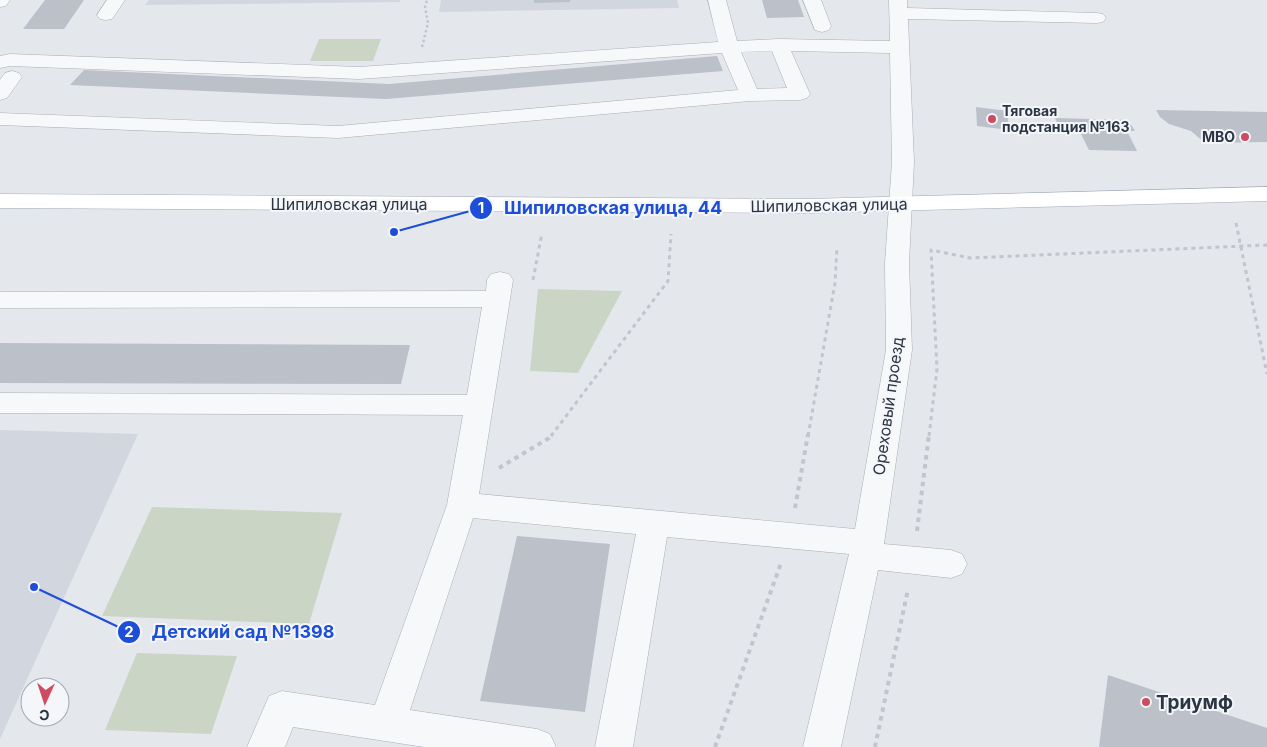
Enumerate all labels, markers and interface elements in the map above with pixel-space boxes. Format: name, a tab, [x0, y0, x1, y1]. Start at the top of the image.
place label: Тяговая подстанция №163	[1002, 102, 1129, 135]
marker: Тяговая подстанция №163	[986, 113, 998, 125]
place label: МВО	[1202, 128, 1235, 145]
marker: МВО	[1239, 131, 1251, 143]
callout: Шипиловская улица, 44	[469, 192, 733, 225]
street label: Шипиловская улица	[270, 194, 428, 214]
street label: Шипиловская улица	[750, 194, 908, 216]
text: Шипиловская улица, 44	[504, 197, 722, 218]
text: 1	[478, 198, 484, 217]
street label: Ореховый проезд	[868, 335, 908, 477]
callout: Детский сад №1398	[116, 615, 344, 648]
text: Детский сад №1398	[152, 621, 334, 642]
text: 2	[124, 622, 134, 641]
north arrow	[20, 677, 70, 727]
place label: Триумф	[1156, 691, 1233, 714]
marker: Триумф	[1140, 696, 1152, 708]
text: С	[39, 707, 50, 724]

